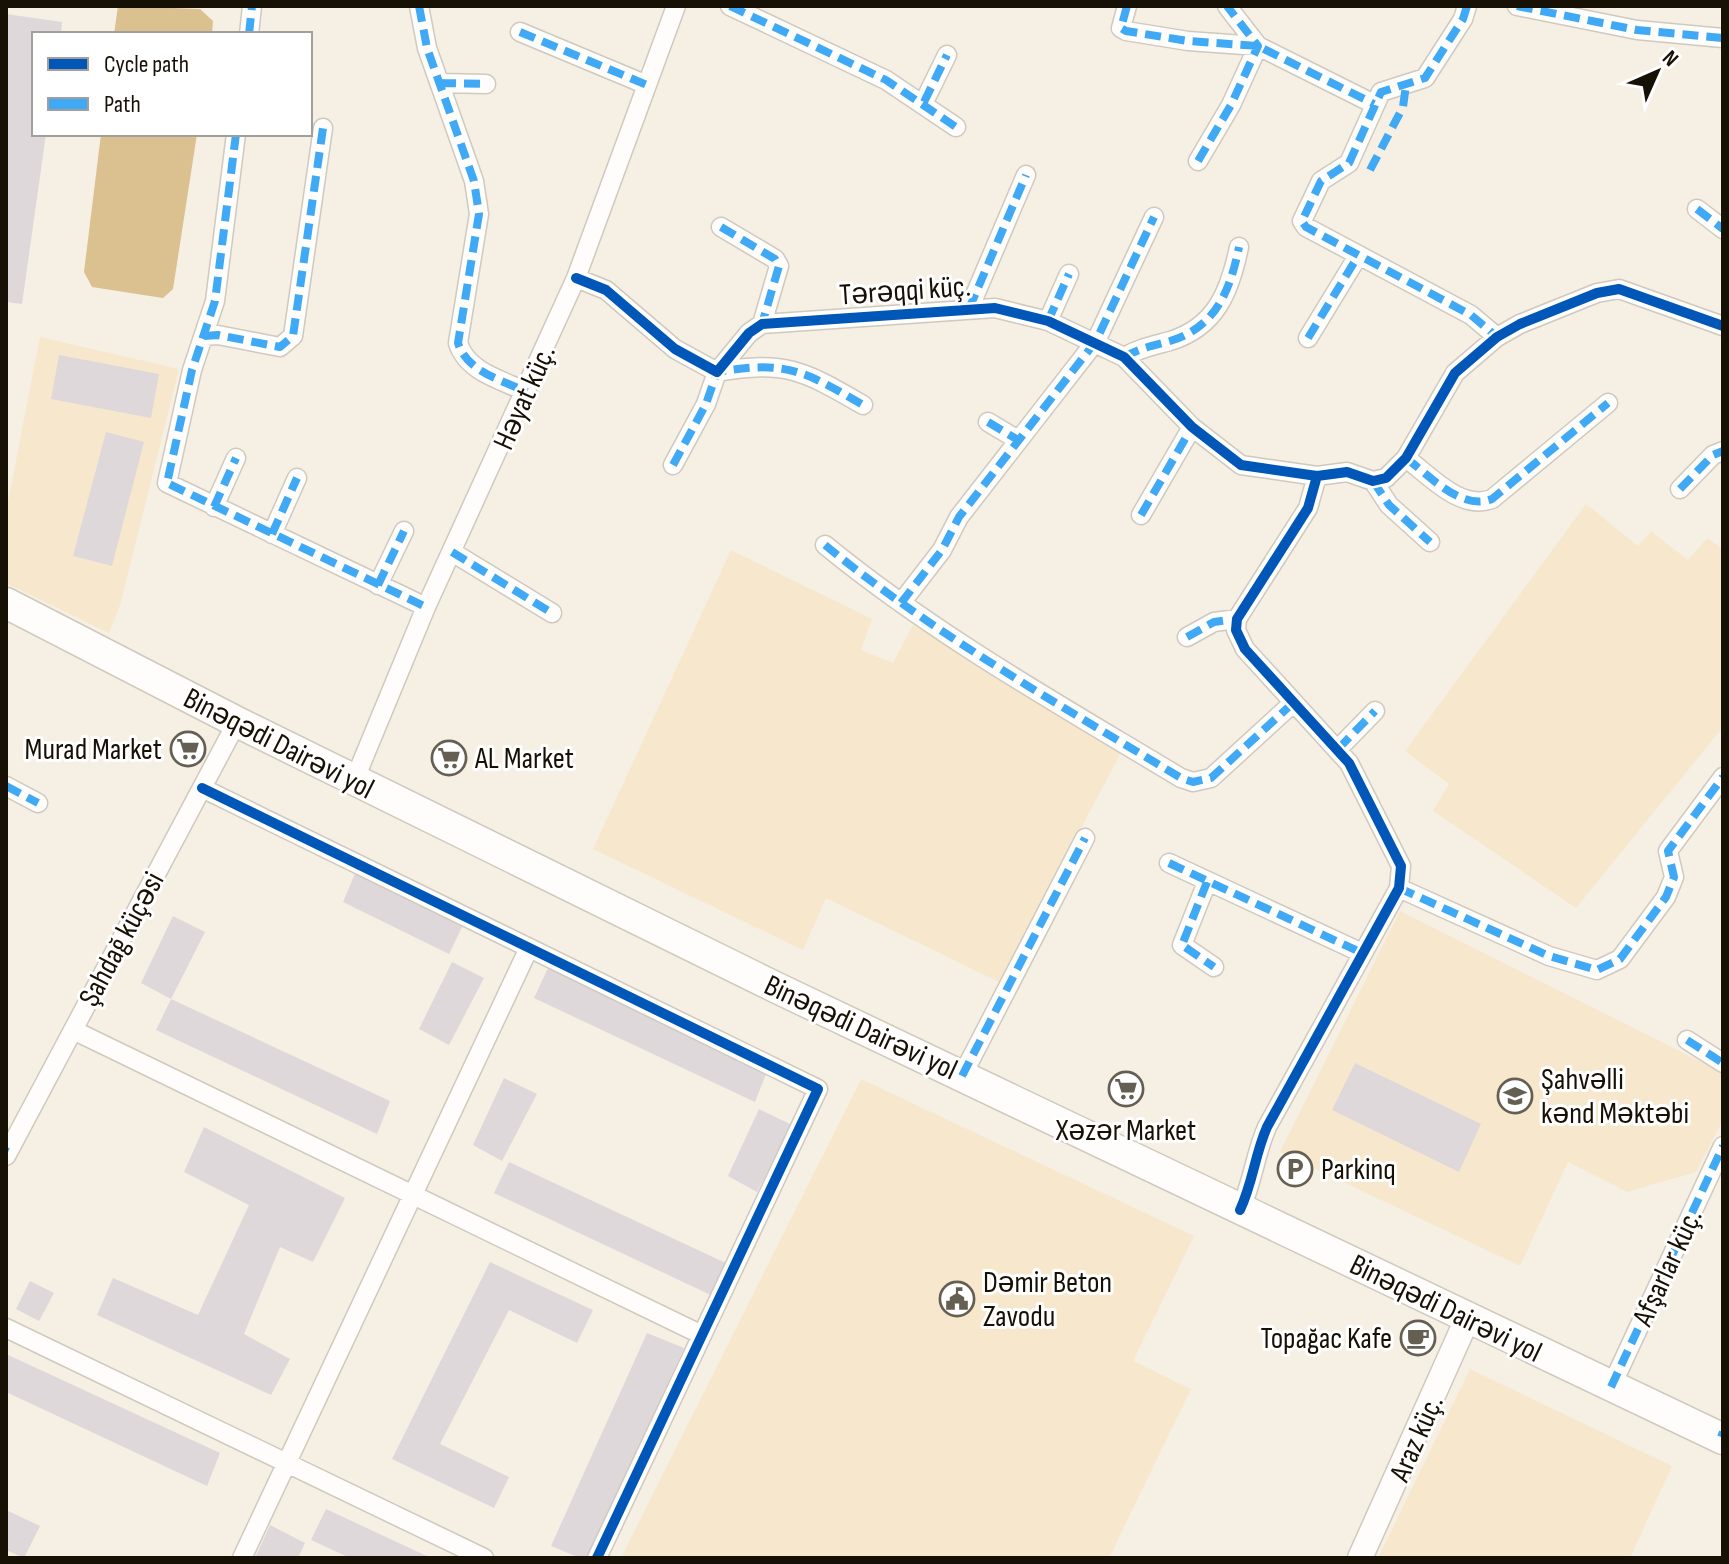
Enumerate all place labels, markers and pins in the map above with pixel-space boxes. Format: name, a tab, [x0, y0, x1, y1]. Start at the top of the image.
supermarket icon: Murad Market	[169, 730, 207, 768]
place label: Murad Market	[25, 732, 162, 768]
supermarket icon: AL Market	[430, 739, 468, 777]
place label: AL Market	[474, 741, 574, 777]
place label: Şahvəlli kənd Məktəbi	[1541, 1062, 1689, 1132]
supermarket icon: Xəzər Market	[1107, 1070, 1145, 1108]
school or university icon: Şahvəlli kənd Məktəbi	[1496, 1077, 1534, 1115]
place label: Xəzər Market	[1055, 1113, 1196, 1149]
parking icon: Parkinq	[1276, 1150, 1314, 1188]
place label: Parkinq	[1321, 1152, 1396, 1188]
place label: Dəmir Beton Zavodu	[983, 1265, 1112, 1335]
public building icon: Dəmir Beton Zavodu	[938, 1280, 976, 1318]
cafe icon: Topağac Kafe	[1399, 1319, 1437, 1357]
place label: Topağac Kafe	[1260, 1321, 1392, 1357]

